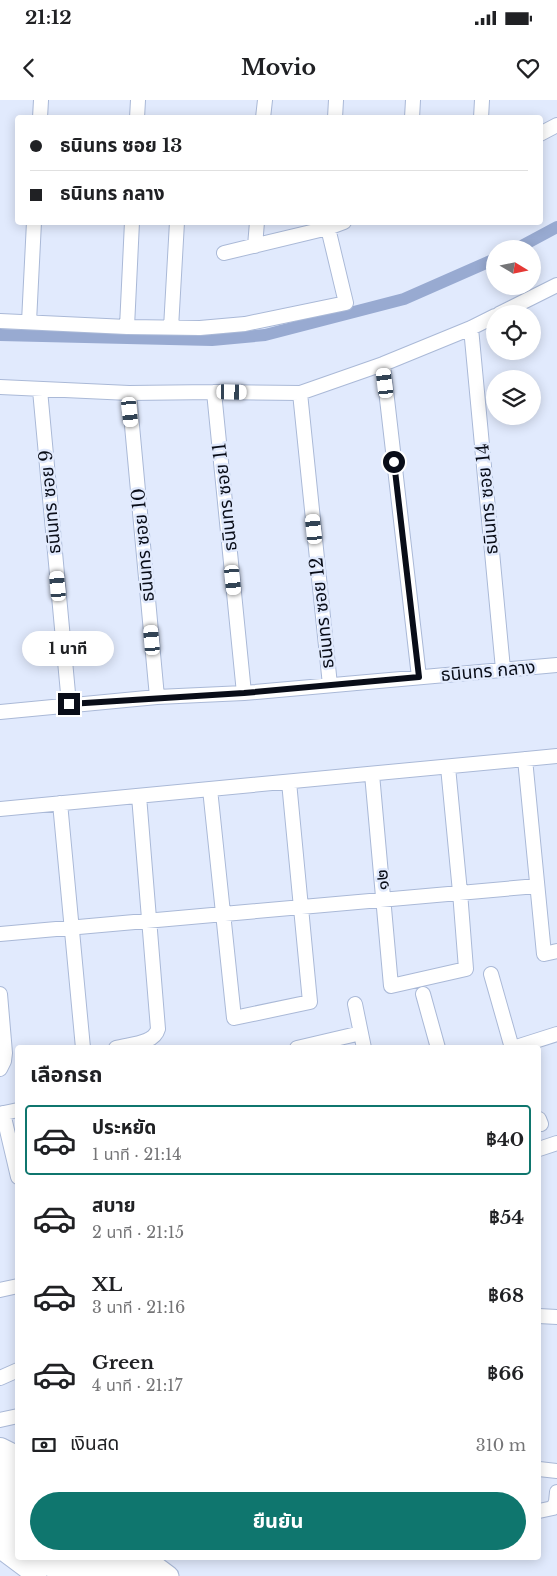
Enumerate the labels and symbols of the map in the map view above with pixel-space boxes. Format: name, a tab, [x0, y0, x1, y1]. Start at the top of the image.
north arrow	[486, 240, 541, 295]
car	[375, 367, 394, 399]
car	[216, 384, 247, 400]
car	[120, 396, 139, 428]
street label: ธนินทร ซอย 11	[208, 442, 242, 552]
street label: ธนินทร ซอย 14	[471, 442, 503, 556]
street label: ธนินทร ซอย 9	[34, 449, 66, 555]
route start	[383, 451, 405, 473]
street label: ธนินทร ซอย 10	[127, 487, 159, 603]
car	[304, 513, 323, 545]
street label: ธนินทร ซอย 12	[305, 556, 339, 670]
car	[223, 564, 242, 596]
car	[49, 570, 66, 602]
car	[143, 624, 160, 656]
callout: 1 นาที	[23, 632, 115, 666]
street label: ธนินทร กลาง	[440, 656, 536, 686]
route end	[58, 693, 80, 715]
street label: ๑๒	[370, 869, 394, 891]

